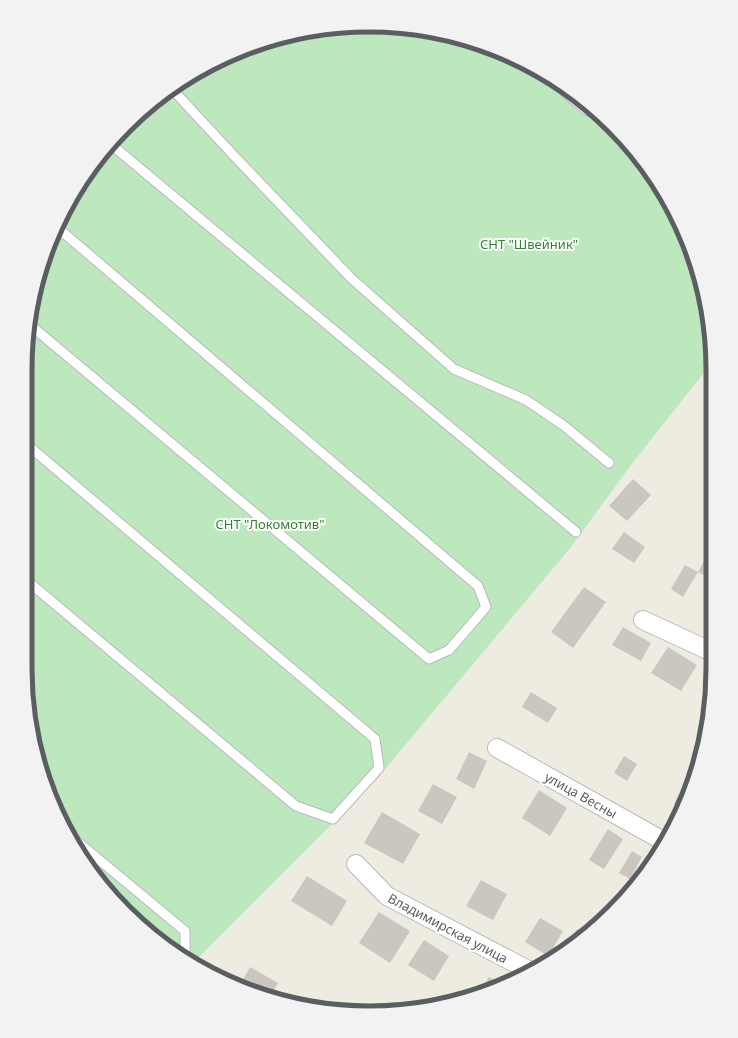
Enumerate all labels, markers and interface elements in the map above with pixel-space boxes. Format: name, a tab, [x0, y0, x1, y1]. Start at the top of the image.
park label: СНТ "Швейник"	[480, 235, 578, 253]
park label: СНТ "Локомотив"	[216, 515, 325, 533]
street label: улица Весны	[542, 768, 620, 822]
street label: Владимирская улица	[385, 889, 511, 967]

